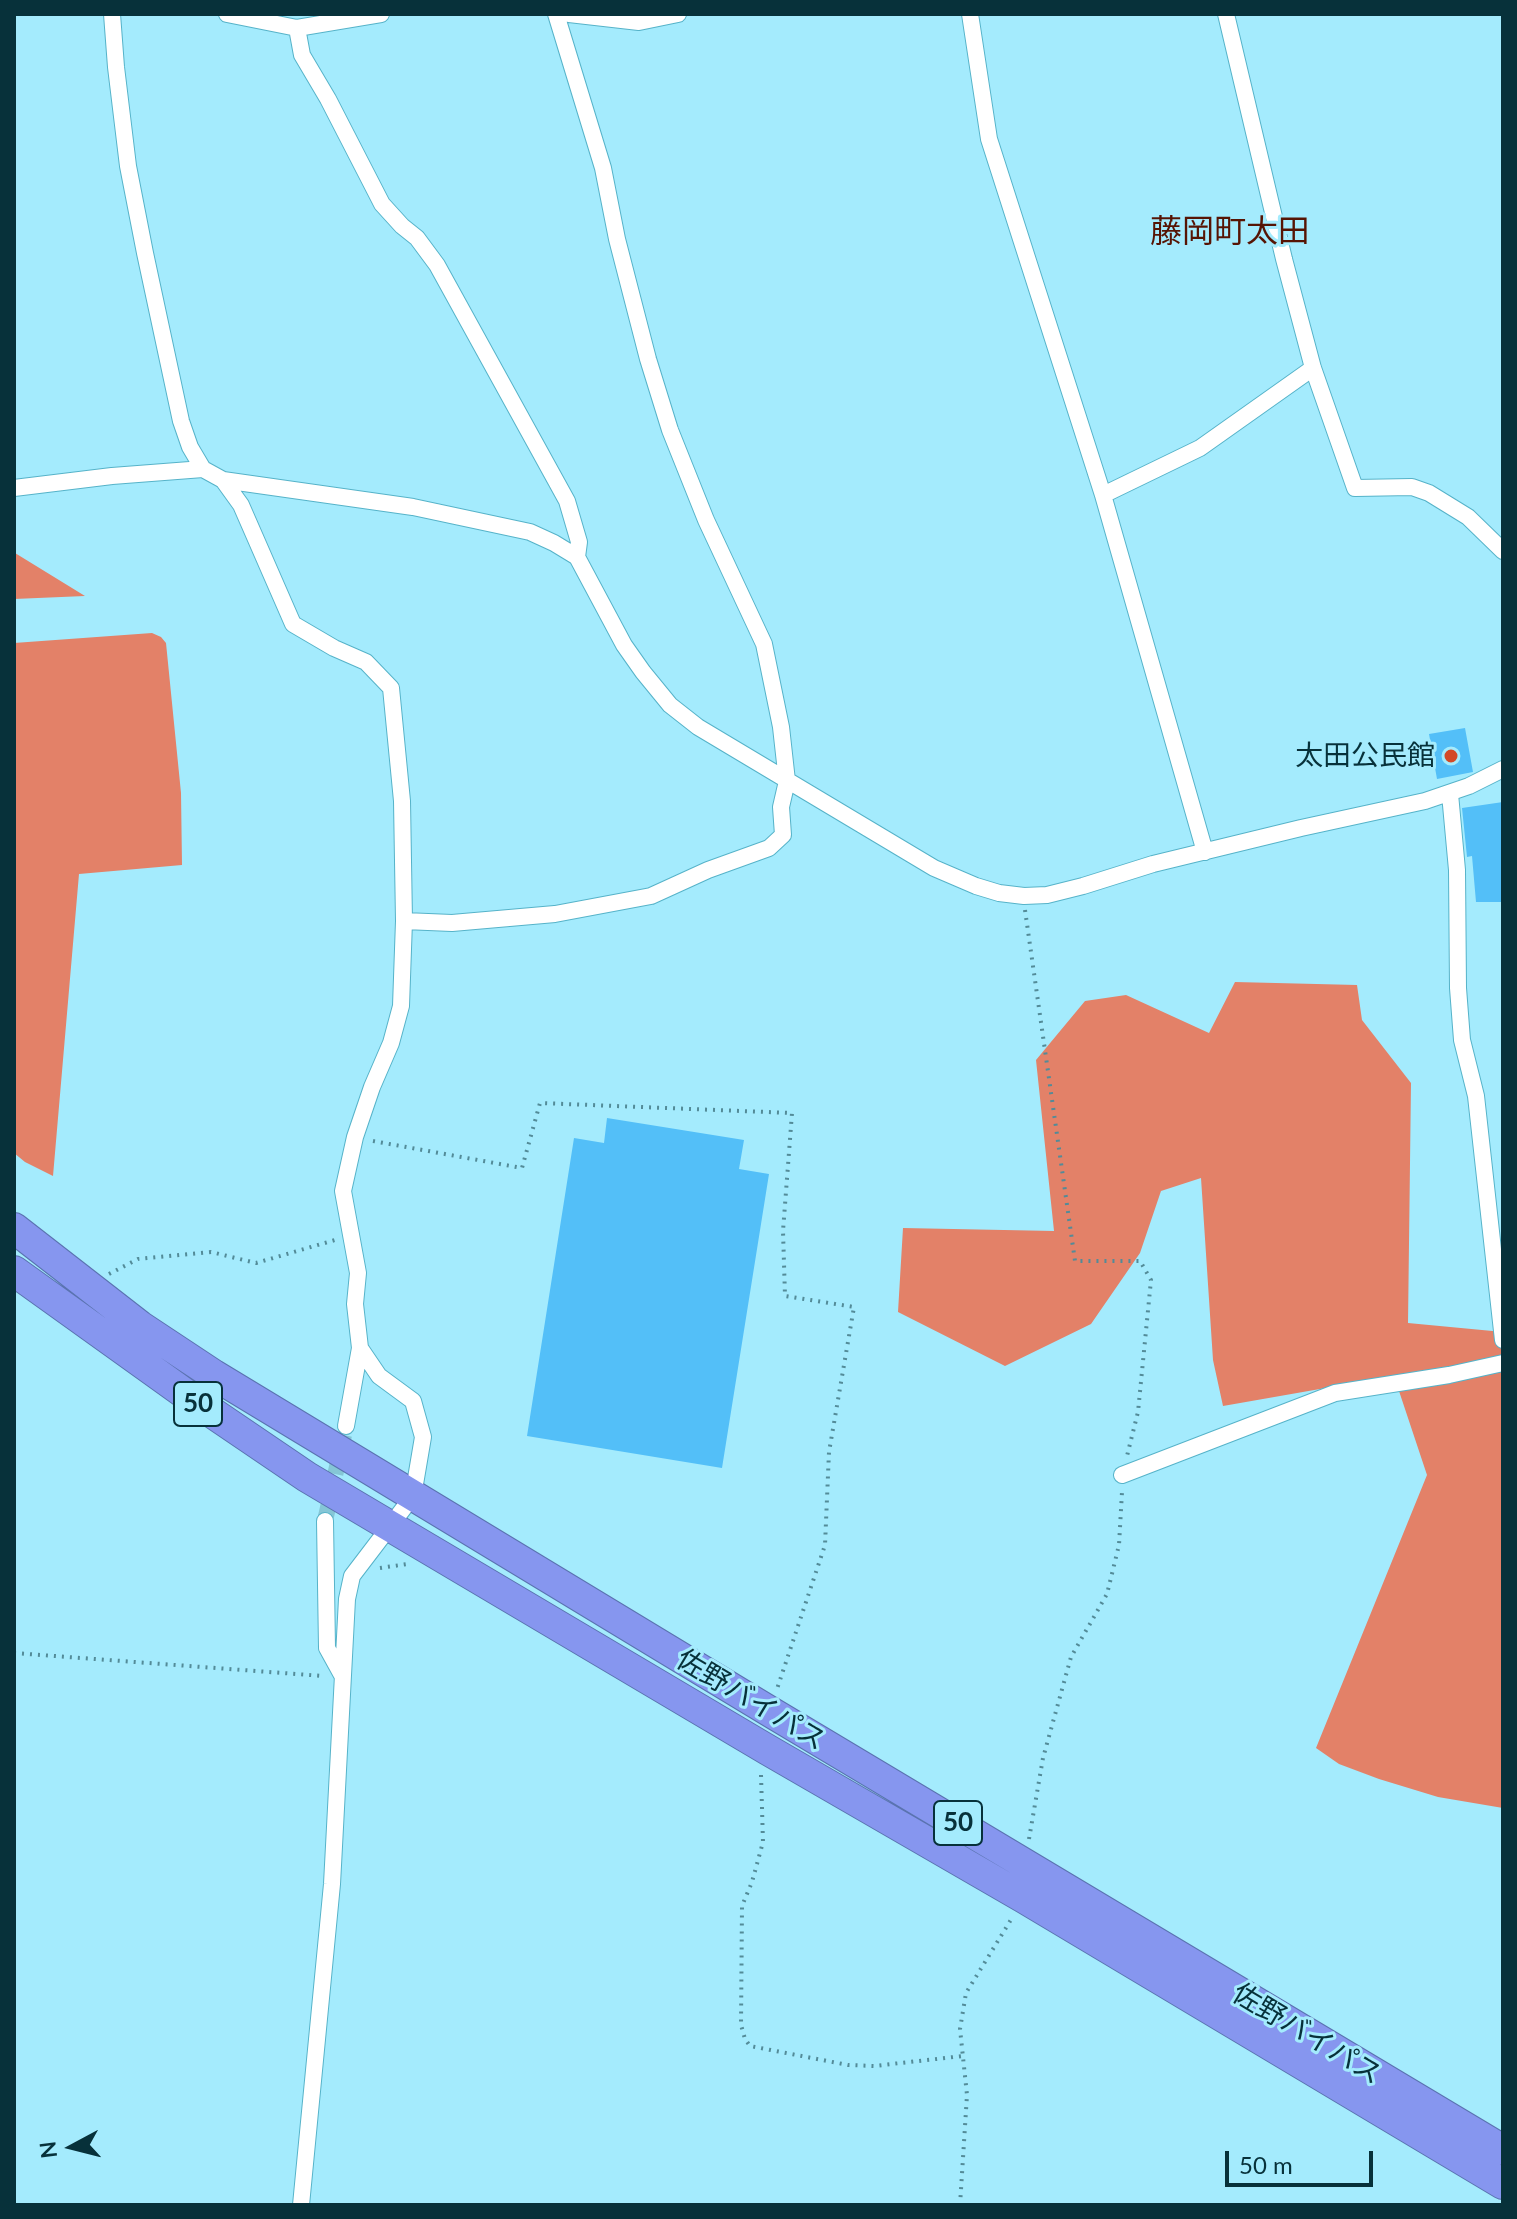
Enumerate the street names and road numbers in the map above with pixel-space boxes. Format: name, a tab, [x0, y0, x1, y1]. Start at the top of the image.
road number: 50	[174, 1382, 222, 1426]
street label: 佐野バイパス	[670, 1642, 832, 1758]
road number: 50	[934, 1801, 982, 1845]
street label: 佐野バイパス	[1226, 1976, 1388, 2092]

